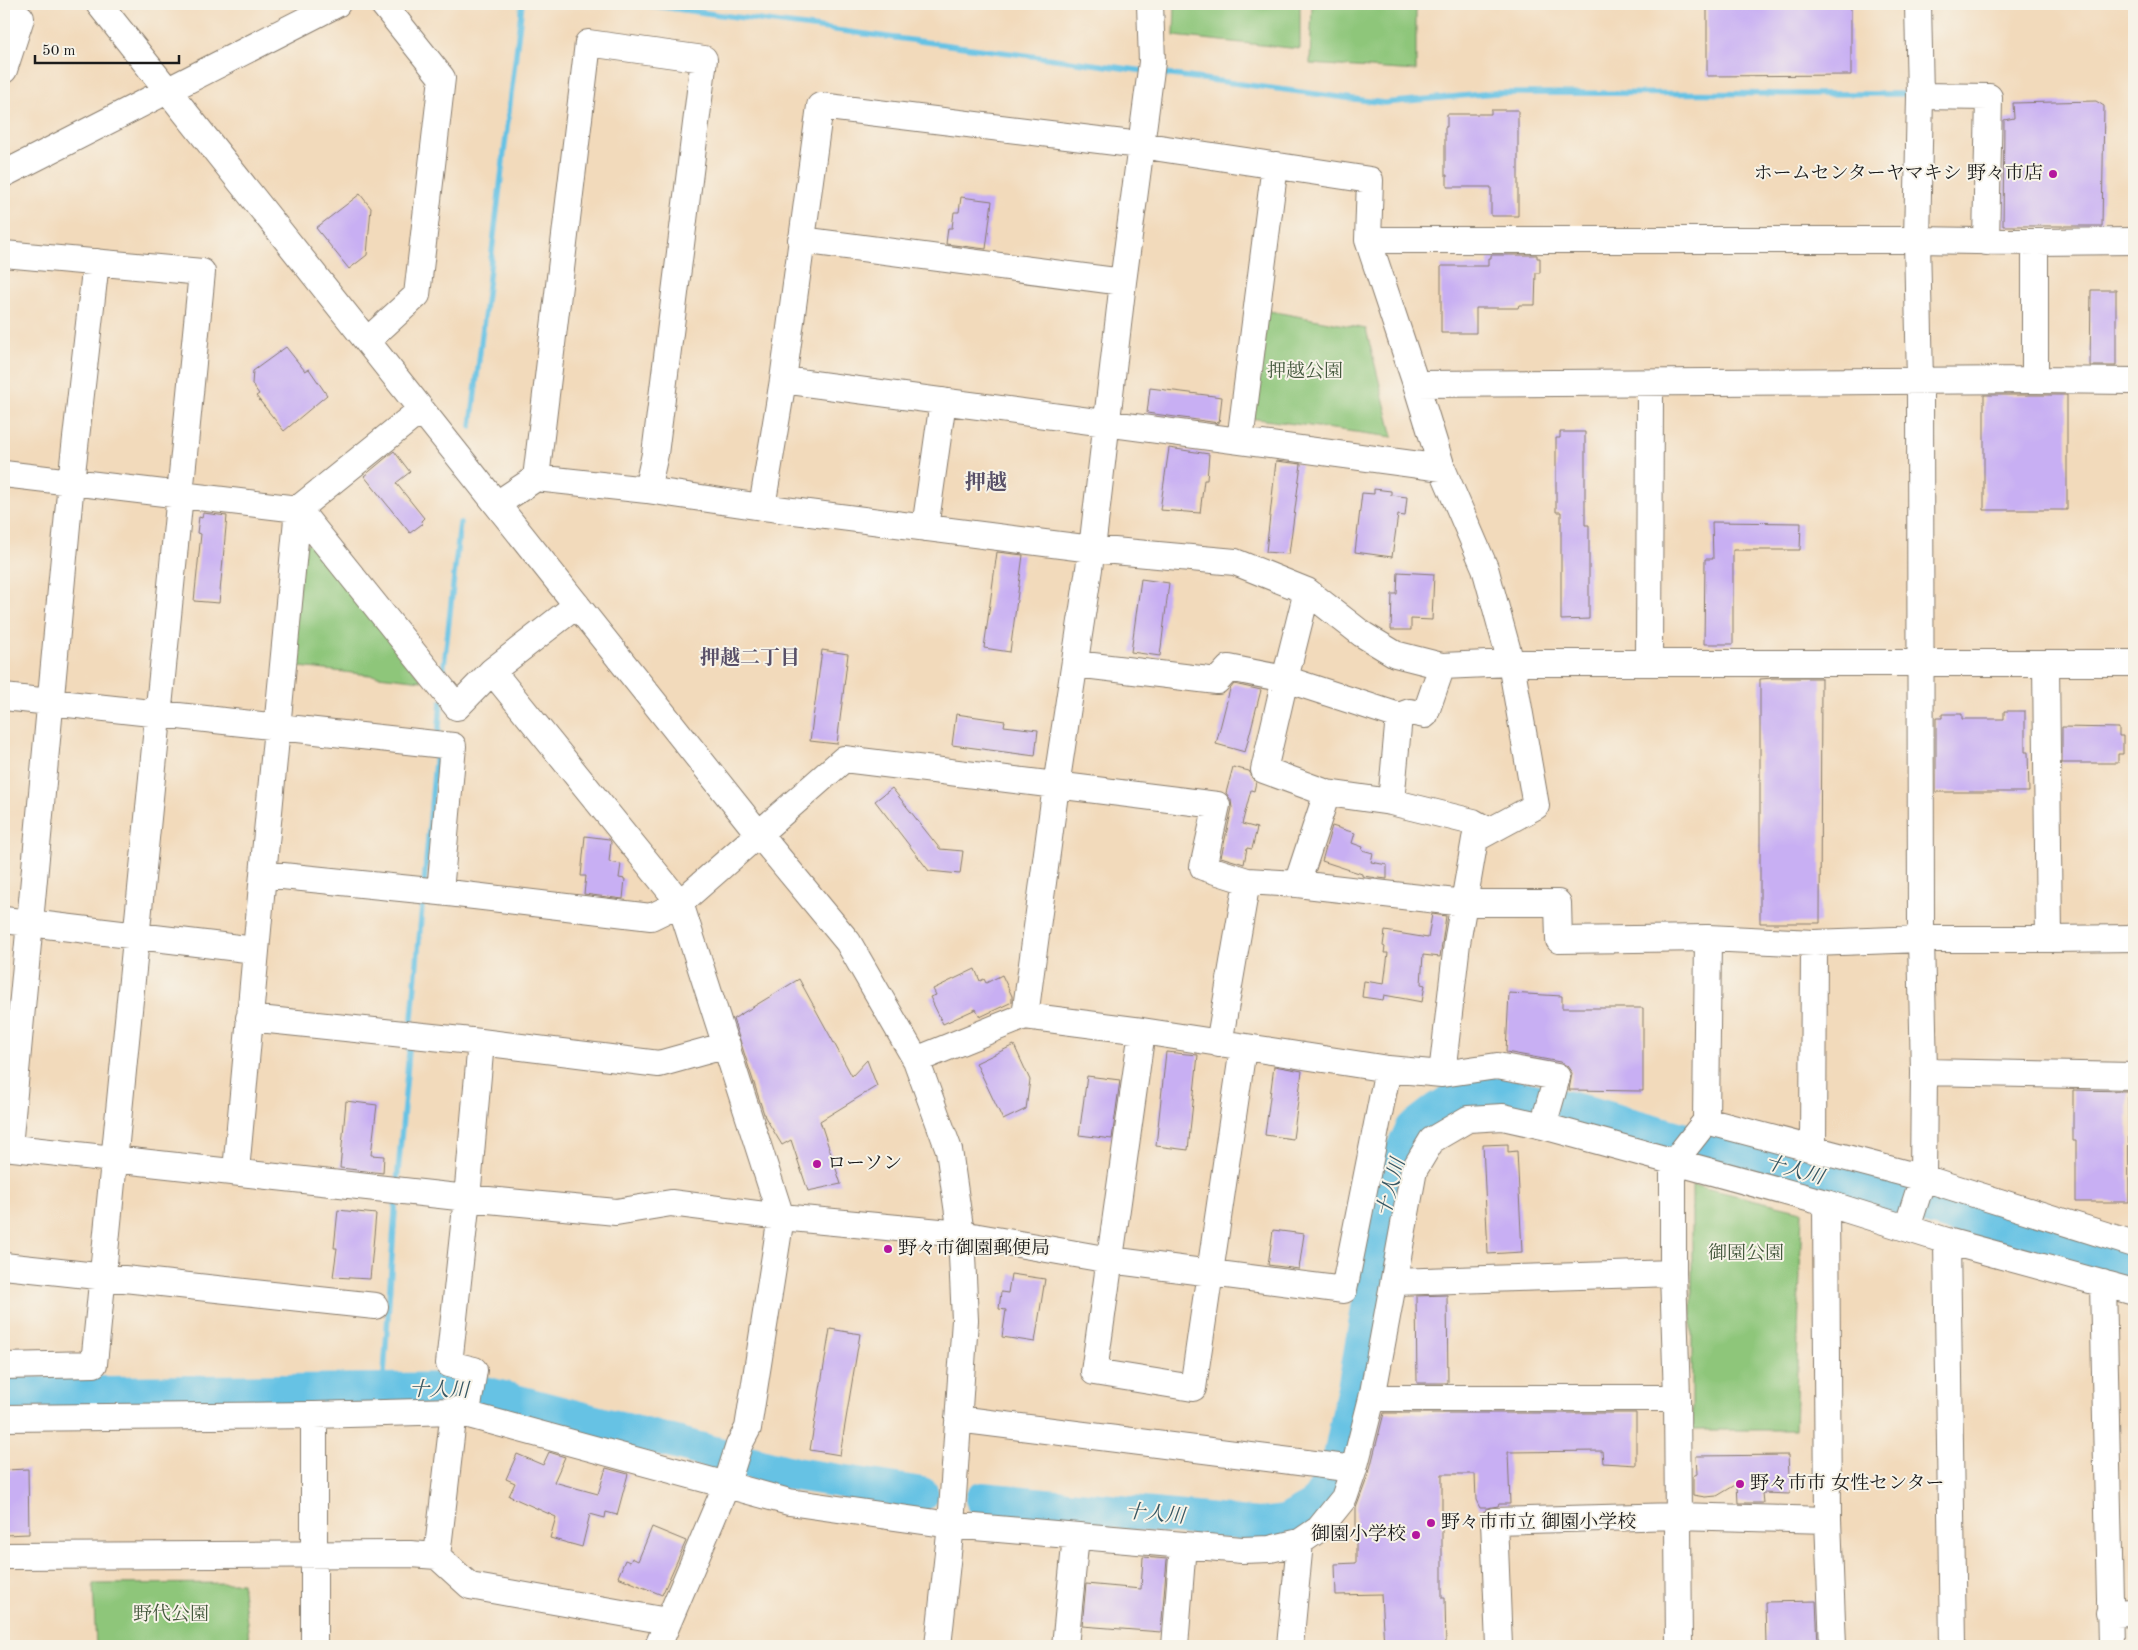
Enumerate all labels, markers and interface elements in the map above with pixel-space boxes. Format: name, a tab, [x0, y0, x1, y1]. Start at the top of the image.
scale bar	[35, 32, 179, 64]
text: 50 m	[42, 44, 76, 59]
place label: ホームセンターヤマキシ 野々市店	[1754, 163, 2043, 184]
marker: ホームセンターヤマキシ 野々市店	[2047, 168, 2059, 180]
park label: 押越公園	[1267, 361, 1343, 382]
district label: 押越	[965, 471, 1007, 494]
district label: 押越二丁目	[700, 647, 800, 669]
water label: 十人川	[1762, 1151, 1828, 1189]
water label: 十人川	[1373, 1154, 1410, 1220]
place label: ローソン	[827, 1155, 902, 1174]
marker: ローソン	[811, 1158, 823, 1170]
place label: 野々市御園郵便局	[898, 1237, 1050, 1259]
marker: 野々市御園郵便局	[882, 1243, 894, 1255]
park label: 御園公園	[1708, 1243, 1784, 1264]
water label: 十人川	[409, 1378, 471, 1402]
place label: 野々市市 女性センター	[1750, 1473, 1945, 1494]
marker: 野々市市 女性センター	[1734, 1478, 1746, 1490]
water label: 十人川	[1124, 1500, 1188, 1528]
place label: 野々市市立 御園小学校	[1441, 1512, 1636, 1533]
marker: 野々市市立 御園小学校	[1425, 1517, 1437, 1529]
place label: 御園小学校	[1311, 1524, 1406, 1545]
marker: 御園小学校	[1410, 1529, 1422, 1541]
park label: 野代公園	[133, 1603, 209, 1625]

